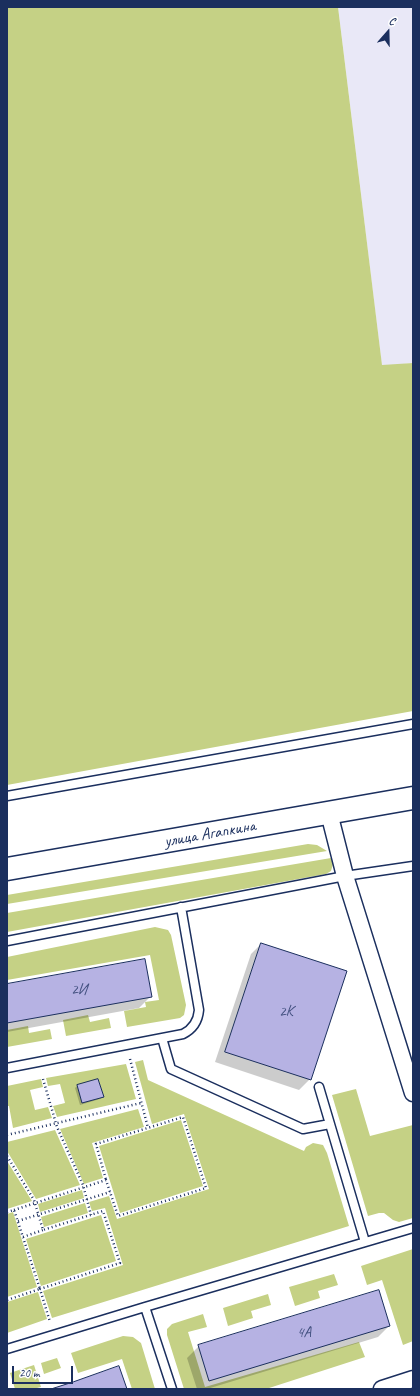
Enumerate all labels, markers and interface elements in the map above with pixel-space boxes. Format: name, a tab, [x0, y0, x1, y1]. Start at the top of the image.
north arrow	[368, 12, 408, 52]
text: С	[387, 13, 397, 28]
street label: улица Агапкина	[163, 816, 257, 852]
house number: 2И	[71, 981, 87, 999]
house number: 2К	[279, 1003, 293, 1021]
house number: 4А	[297, 1324, 311, 1342]
scale bar	[14, 1358, 75, 1384]
text: 20 m	[19, 1365, 39, 1381]

